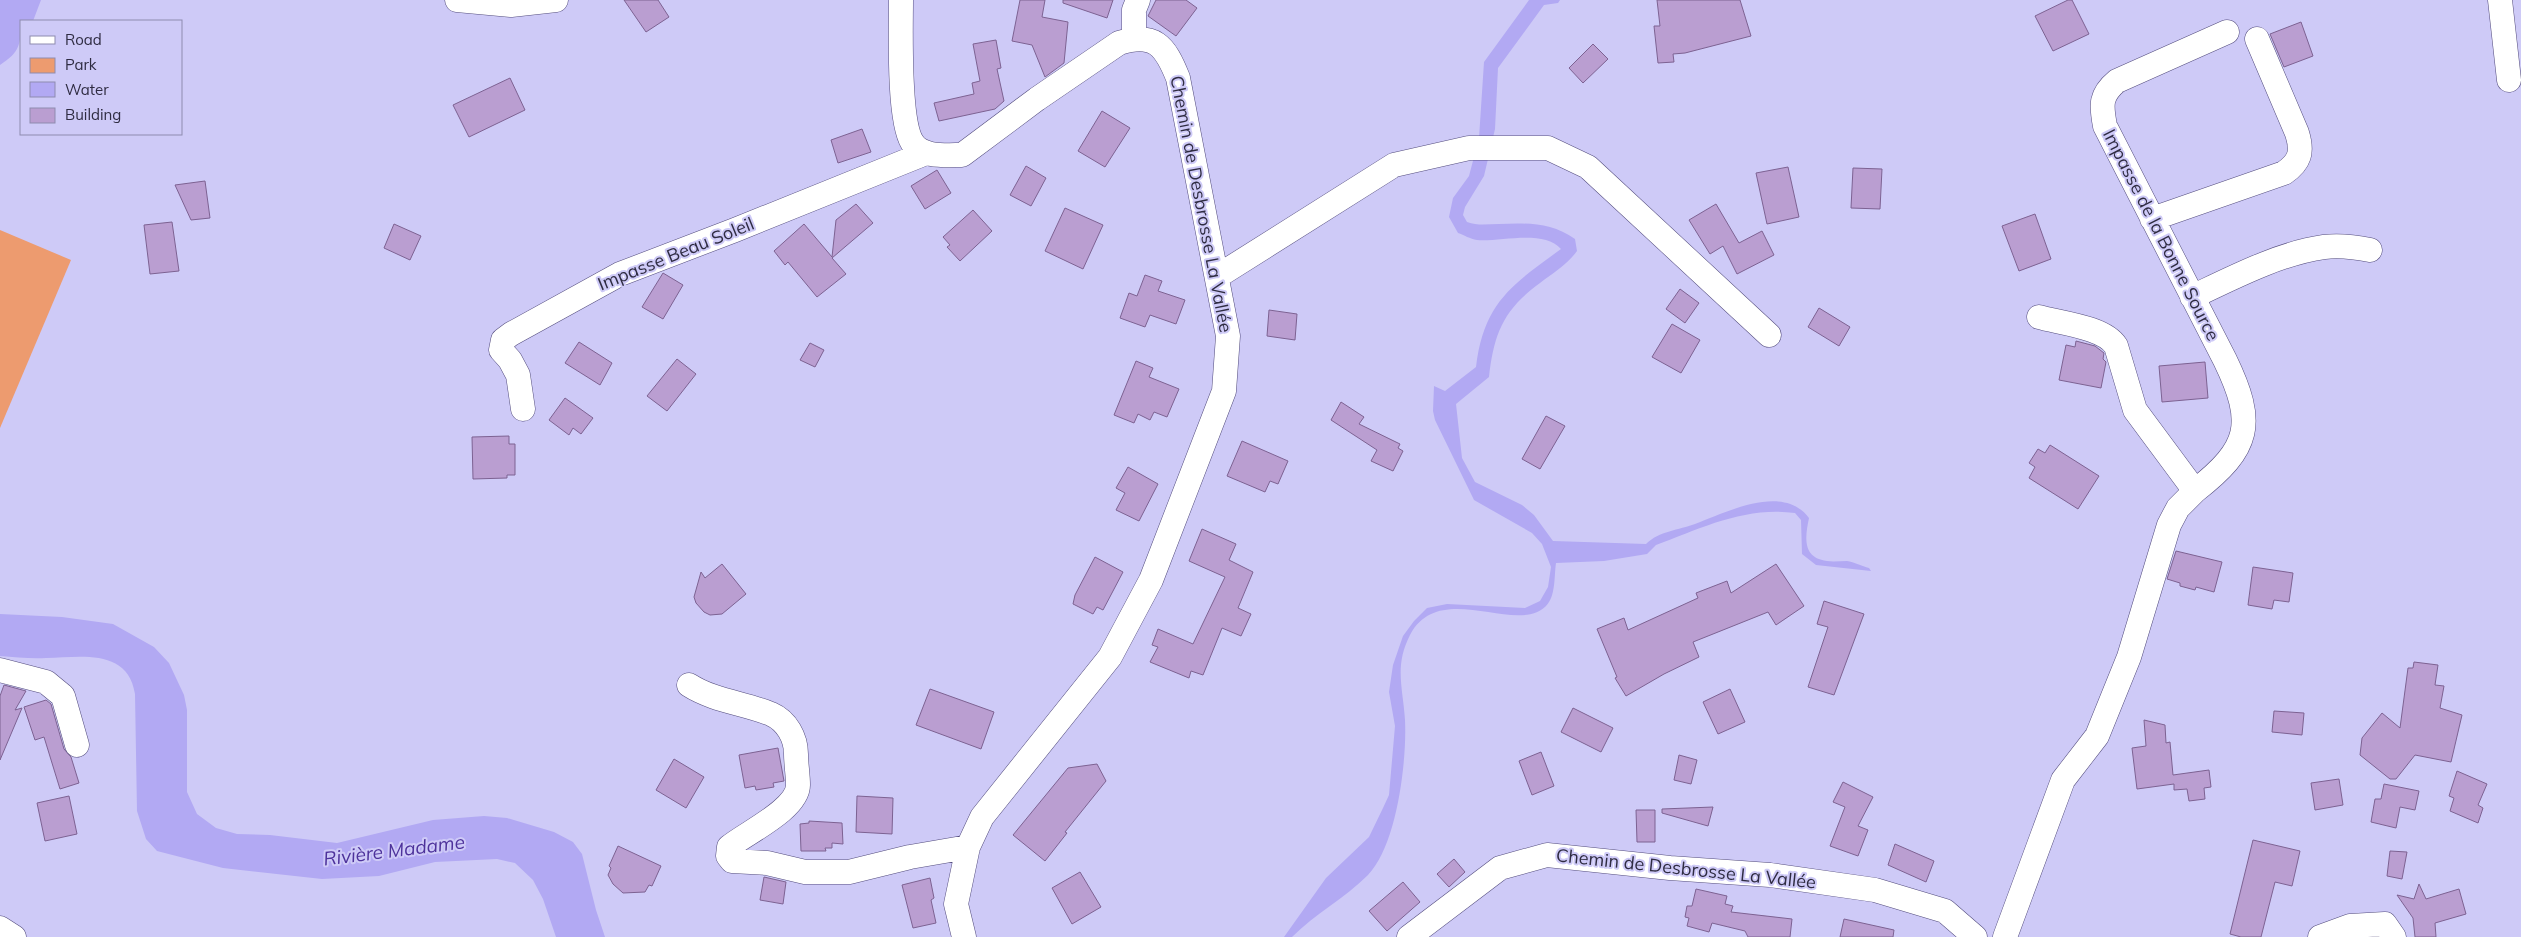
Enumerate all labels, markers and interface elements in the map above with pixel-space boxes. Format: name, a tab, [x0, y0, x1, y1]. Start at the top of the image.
legend	[20, 20, 182, 135]
text: Road	[65, 30, 102, 49]
text: Park	[65, 55, 97, 74]
street label: Chemin de Desbrosse La Vallée	[1165, 74, 1238, 334]
text: Water	[65, 80, 109, 99]
text: Building	[65, 105, 121, 124]
street label: Impasse de la Bonne Source	[2098, 125, 2225, 344]
street label: Impasse Beau Soleil	[594, 212, 757, 295]
water label: Rivière Madame	[322, 829, 466, 871]
street label: Chemin de Desbrosse La Vallée	[1555, 843, 1817, 894]

